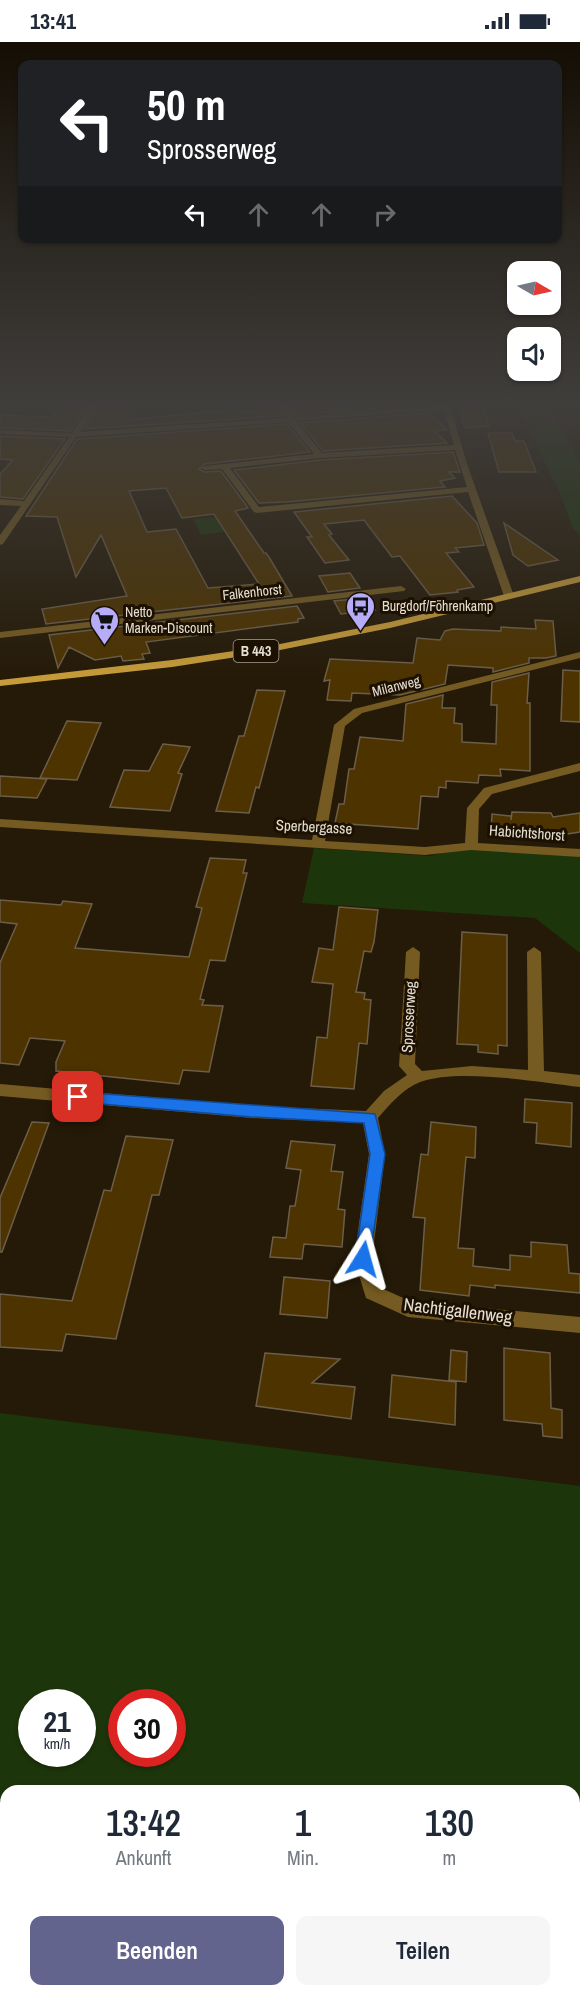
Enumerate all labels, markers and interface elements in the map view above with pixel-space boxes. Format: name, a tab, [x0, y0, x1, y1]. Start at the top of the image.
text: 13:41	[30, 6, 76, 36]
text: 50 m	[147, 77, 226, 133]
icon: left	[48, 84, 126, 162]
text: Sprosserweg	[147, 131, 276, 167]
icon: left	[179, 198, 212, 231]
icon: ahead	[242, 198, 275, 231]
icon: ahead	[305, 198, 338, 231]
icon: right	[368, 198, 401, 231]
north arrow	[507, 261, 561, 315]
map controls	[507, 261, 561, 381]
button: sound	[507, 327, 561, 381]
street label: Falkenhorst	[222, 580, 282, 604]
bus stop icon: Burgdorf/Föhrenkamp	[345, 590, 377, 632]
place label: Burgdorf/Föhrenkamp	[382, 597, 493, 615]
place label: Netto Marken-Discount	[125, 603, 212, 637]
supermarket icon: Netto Marken-Discount	[88, 604, 120, 646]
road number: B 443	[234, 640, 278, 662]
street label: Milanweg	[370, 671, 423, 701]
street label: Sperbergasse	[275, 814, 353, 839]
street label: Habichtshorst	[488, 819, 566, 846]
street label: Sprosserweg	[396, 980, 421, 1053]
pin	[52, 1071, 103, 1122]
icon: arrive	[61, 1080, 94, 1113]
position arrow	[331, 1227, 395, 1291]
street label: Nachtigallenweg	[402, 1291, 515, 1330]
speed limit sign: 30	[108, 1689, 186, 1767]
text: 21	[43, 1701, 71, 1741]
text: km/h	[44, 1733, 70, 1754]
text: 13:42	[106, 1799, 181, 1847]
text: 1	[295, 1799, 311, 1847]
text: 130	[425, 1799, 474, 1847]
text: Ankunft	[116, 1844, 171, 1871]
text: Min.	[287, 1844, 319, 1871]
text: m	[443, 1844, 456, 1871]
button: Beenden	[30, 1916, 284, 1985]
button: Teilen	[296, 1916, 550, 1985]

